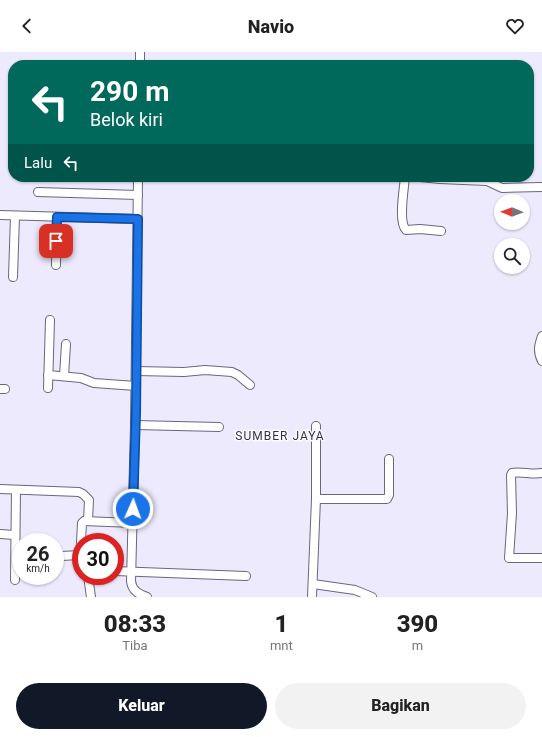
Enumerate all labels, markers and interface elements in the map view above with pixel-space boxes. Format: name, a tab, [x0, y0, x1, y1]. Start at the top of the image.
icon: back	[16, 15, 38, 37]
icon: heart	[504, 15, 526, 37]
text: Navio	[248, 16, 294, 37]
text: 290 m	[90, 75, 169, 108]
icon: left	[24, 76, 76, 128]
text: Belok kiri	[90, 109, 163, 130]
icon: left	[60, 152, 82, 174]
text: Lalu	[24, 154, 52, 172]
north arrow	[494, 194, 530, 230]
map controls	[494, 194, 530, 274]
pin	[39, 224, 73, 258]
icon: arrive	[45, 230, 67, 252]
button: search	[494, 238, 530, 274]
district label: SUMBER JAYA	[235, 429, 325, 443]
position arrow	[112, 488, 154, 530]
speed limit sign: 30	[72, 533, 124, 585]
text: 26	[27, 542, 49, 566]
text: km/h	[26, 563, 50, 574]
text: 08:33	[104, 610, 166, 638]
text: 1	[274, 610, 288, 638]
text: 390	[397, 610, 438, 638]
text: Tiba	[122, 638, 148, 653]
text: mnt	[270, 638, 293, 653]
text: m	[412, 638, 423, 653]
button: Keluar	[16, 683, 267, 729]
button: Bagikan	[275, 683, 526, 729]

